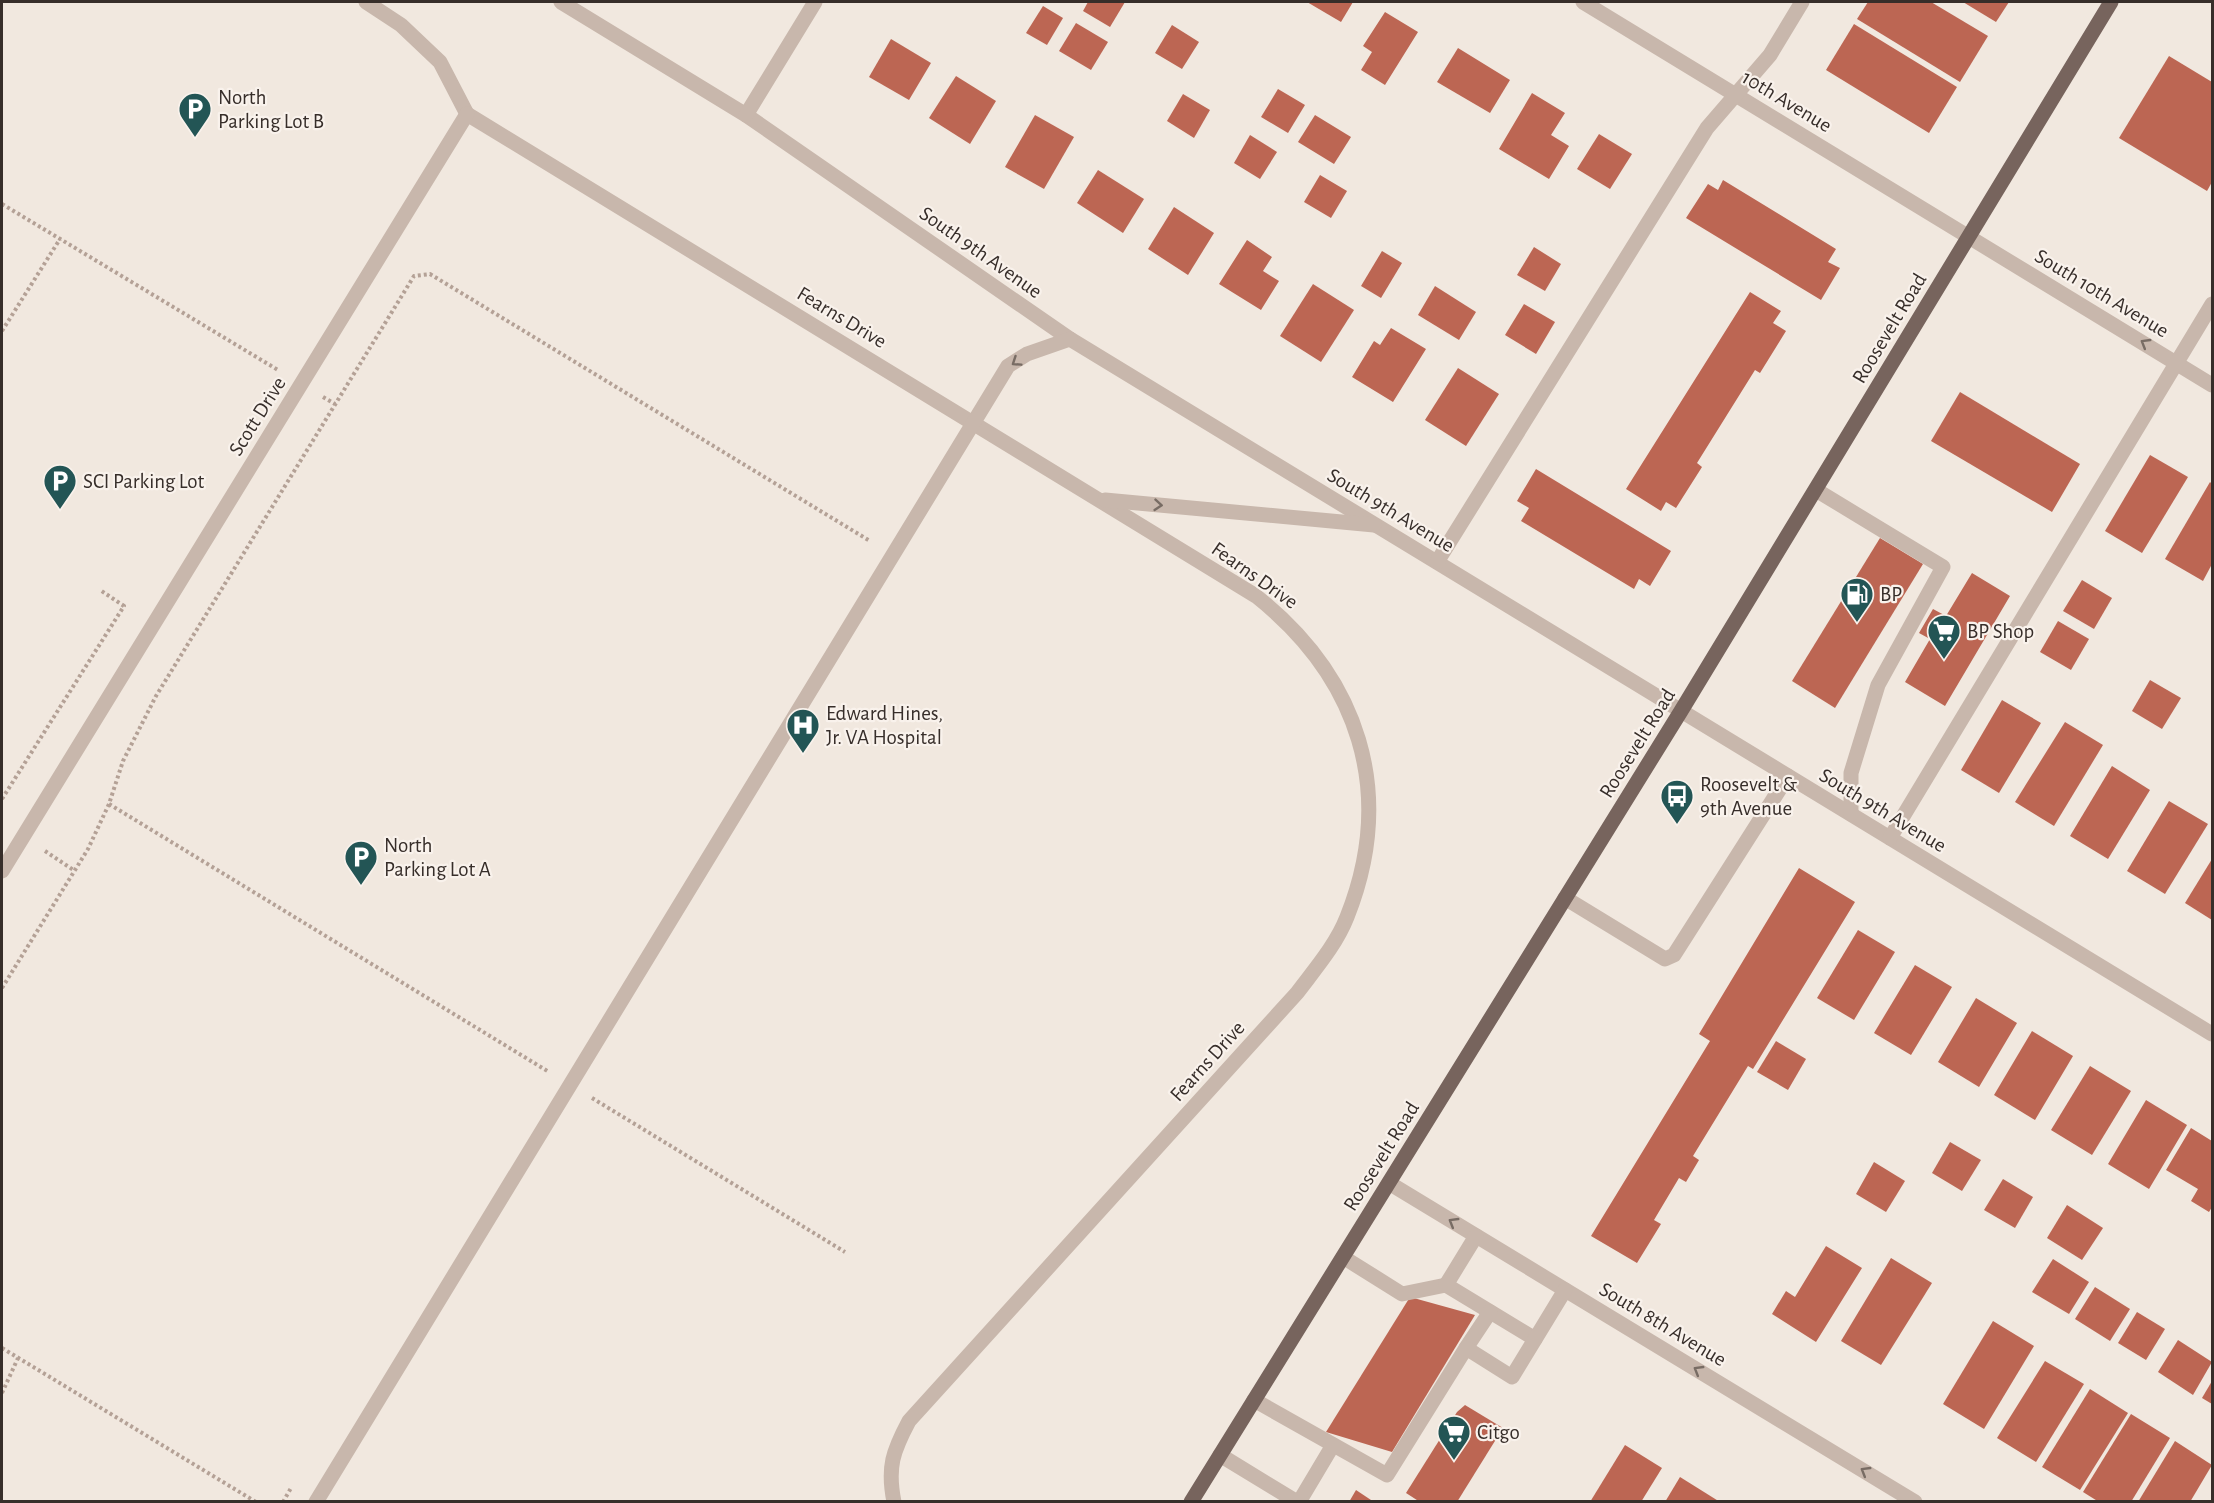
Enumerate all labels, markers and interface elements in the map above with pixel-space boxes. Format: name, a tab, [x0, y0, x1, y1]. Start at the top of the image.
street label: 10th Avenue	[1738, 67, 1835, 136]
place label: North Parking Lot B	[218, 87, 324, 132]
parking icon: North Parking Lot B	[177, 91, 213, 138]
street label: South 9th Avenue	[916, 203, 1046, 302]
street label: South 10th Avenue	[2031, 245, 2172, 342]
street label: Roosevelt Road	[1848, 269, 1931, 387]
street label: Fearns Drive	[793, 283, 890, 352]
one-way arrow	[2141, 339, 2151, 351]
one-way arrow	[1012, 354, 1022, 366]
street label: Scott Drive	[225, 373, 290, 459]
parking icon: SCI Parking Lot	[42, 463, 78, 510]
street label: South 9th Avenue	[1324, 464, 1458, 556]
place label: SCI Parking Lot	[83, 471, 205, 492]
one-way arrow	[1153, 498, 1162, 511]
street label: Fearns Drive	[1208, 538, 1302, 613]
fuel station icon: BP	[1839, 576, 1875, 623]
place label: BP	[1880, 584, 1902, 605]
supermarket icon: BP Shop	[1926, 613, 1962, 660]
place label: BP Shop	[1967, 621, 2034, 642]
street label: Roosevelt Road	[1596, 685, 1679, 802]
place label: Edward Hines, Jr. VA Hospital	[826, 703, 943, 748]
hospital icon: Edward Hines, Jr. VA Hospital	[785, 707, 821, 754]
street label: South 9th Avenue	[1816, 764, 1950, 856]
place label: Roosevelt & 9th Avenue	[1700, 774, 1798, 819]
bus stop icon: Roosevelt & 9th Avenue	[1659, 778, 1695, 825]
place label: North Parking Lot A	[384, 835, 491, 880]
parking icon: North Parking Lot A	[343, 839, 379, 886]
street label: Fearns Drive	[1166, 1017, 1249, 1106]
street label: Roosevelt Road	[1340, 1098, 1423, 1215]
one-way arrow	[1449, 1217, 1459, 1229]
street label: South 8th Avenue	[1596, 1278, 1730, 1370]
one-way arrow	[1694, 1366, 1704, 1378]
supermarket icon: Citgo	[1436, 1414, 1472, 1461]
place label: Citgo	[1477, 1422, 1520, 1443]
one-way arrow	[1861, 1467, 1871, 1479]

